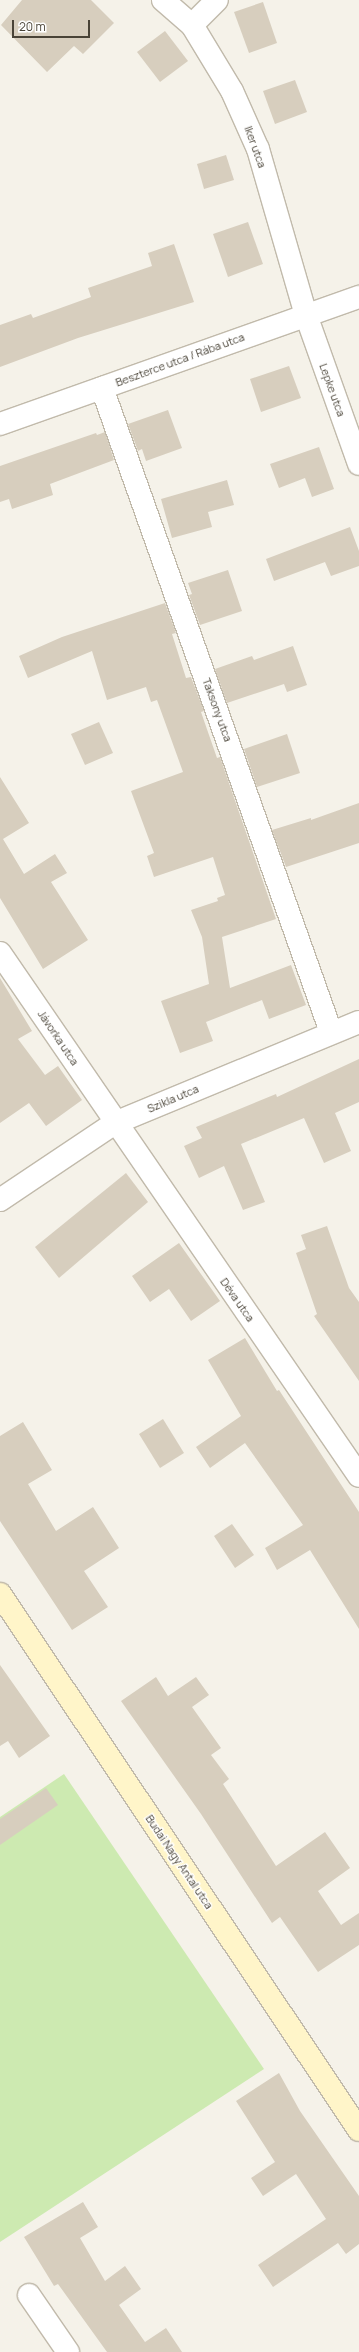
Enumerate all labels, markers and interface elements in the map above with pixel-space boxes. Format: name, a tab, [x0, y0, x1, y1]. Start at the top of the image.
scale bar	[14, 12, 92, 38]
text: 20 m	[19, 18, 46, 35]
street label: Iker utca	[241, 124, 269, 170]
street label: Beszterce utca / Rába utca	[114, 331, 246, 389]
street label: Lepke utca	[316, 362, 348, 418]
street label: Taksony utca	[199, 676, 235, 744]
street label: Jávorka utca	[35, 1008, 81, 1068]
street label: Szikla utca	[145, 1082, 201, 1116]
street label: Déva utca	[217, 1276, 257, 1324]
street label: Budai Nagy Antal utca	[143, 1813, 215, 1911]

